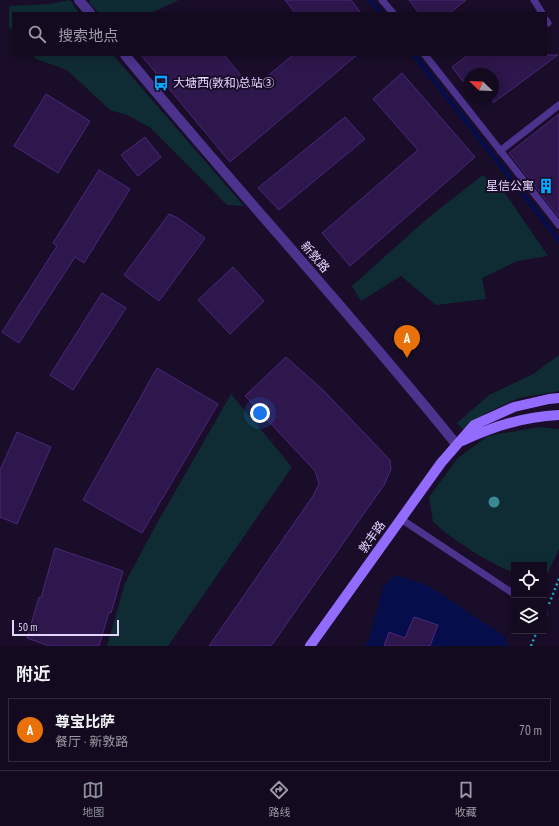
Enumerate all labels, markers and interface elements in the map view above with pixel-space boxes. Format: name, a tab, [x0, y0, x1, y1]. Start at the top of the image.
search box	[12, 12, 547, 56]
icon: search	[26, 23, 48, 45]
text: 搜索地点	[58, 26, 118, 45]
north arrow	[463, 68, 499, 104]
bus stop icon: 大塘西(敦和)总站③	[152, 74, 170, 92]
place label: 大塘西(敦和)总站③	[173, 75, 275, 90]
building icon: 星信公寓	[537, 177, 555, 195]
place label: 星信公寓	[486, 178, 534, 193]
street label: 新敦路	[298, 238, 333, 275]
pin: A	[394, 325, 420, 358]
your location	[250, 403, 270, 423]
street label: 敦丰路	[355, 518, 388, 556]
map controls	[511, 562, 547, 634]
button: locate	[511, 562, 547, 598]
button: layers	[511, 598, 547, 634]
scale bar	[12, 618, 119, 637]
text: 50 m	[18, 620, 37, 634]
text: 附近	[16, 663, 50, 685]
text: 尊宝比萨	[55, 712, 115, 731]
text: A	[27, 722, 33, 739]
text: 70 m	[519, 722, 542, 739]
text: 餐厅 · 新敦路	[55, 733, 128, 750]
tab: 地图	[82, 779, 104, 819]
tab: 路线	[268, 779, 290, 819]
tab: 收藏	[455, 779, 477, 819]

